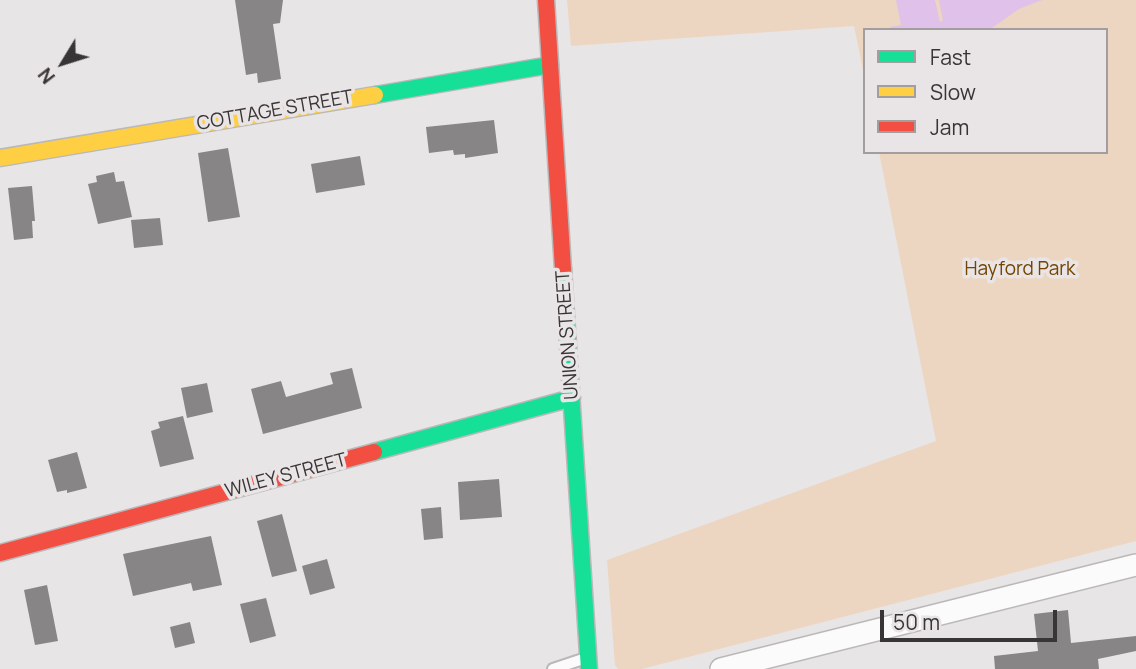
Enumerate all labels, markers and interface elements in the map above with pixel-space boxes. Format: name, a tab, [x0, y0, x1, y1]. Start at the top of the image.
north arrow	[28, 28, 98, 98]
legend	[863, 28, 1108, 154]
text: Fast	[930, 43, 971, 71]
text: N	[32, 63, 61, 89]
text: Slow	[930, 78, 976, 106]
street label: COTTAGE STREET	[195, 86, 355, 136]
text: Jam	[930, 113, 969, 141]
park label: Hayford Park	[965, 259, 1075, 281]
street label: UNION STREET	[552, 270, 584, 400]
street label: WILEY STREET	[223, 449, 349, 503]
scale bar	[884, 596, 1061, 640]
text: 50 m	[893, 608, 940, 636]

